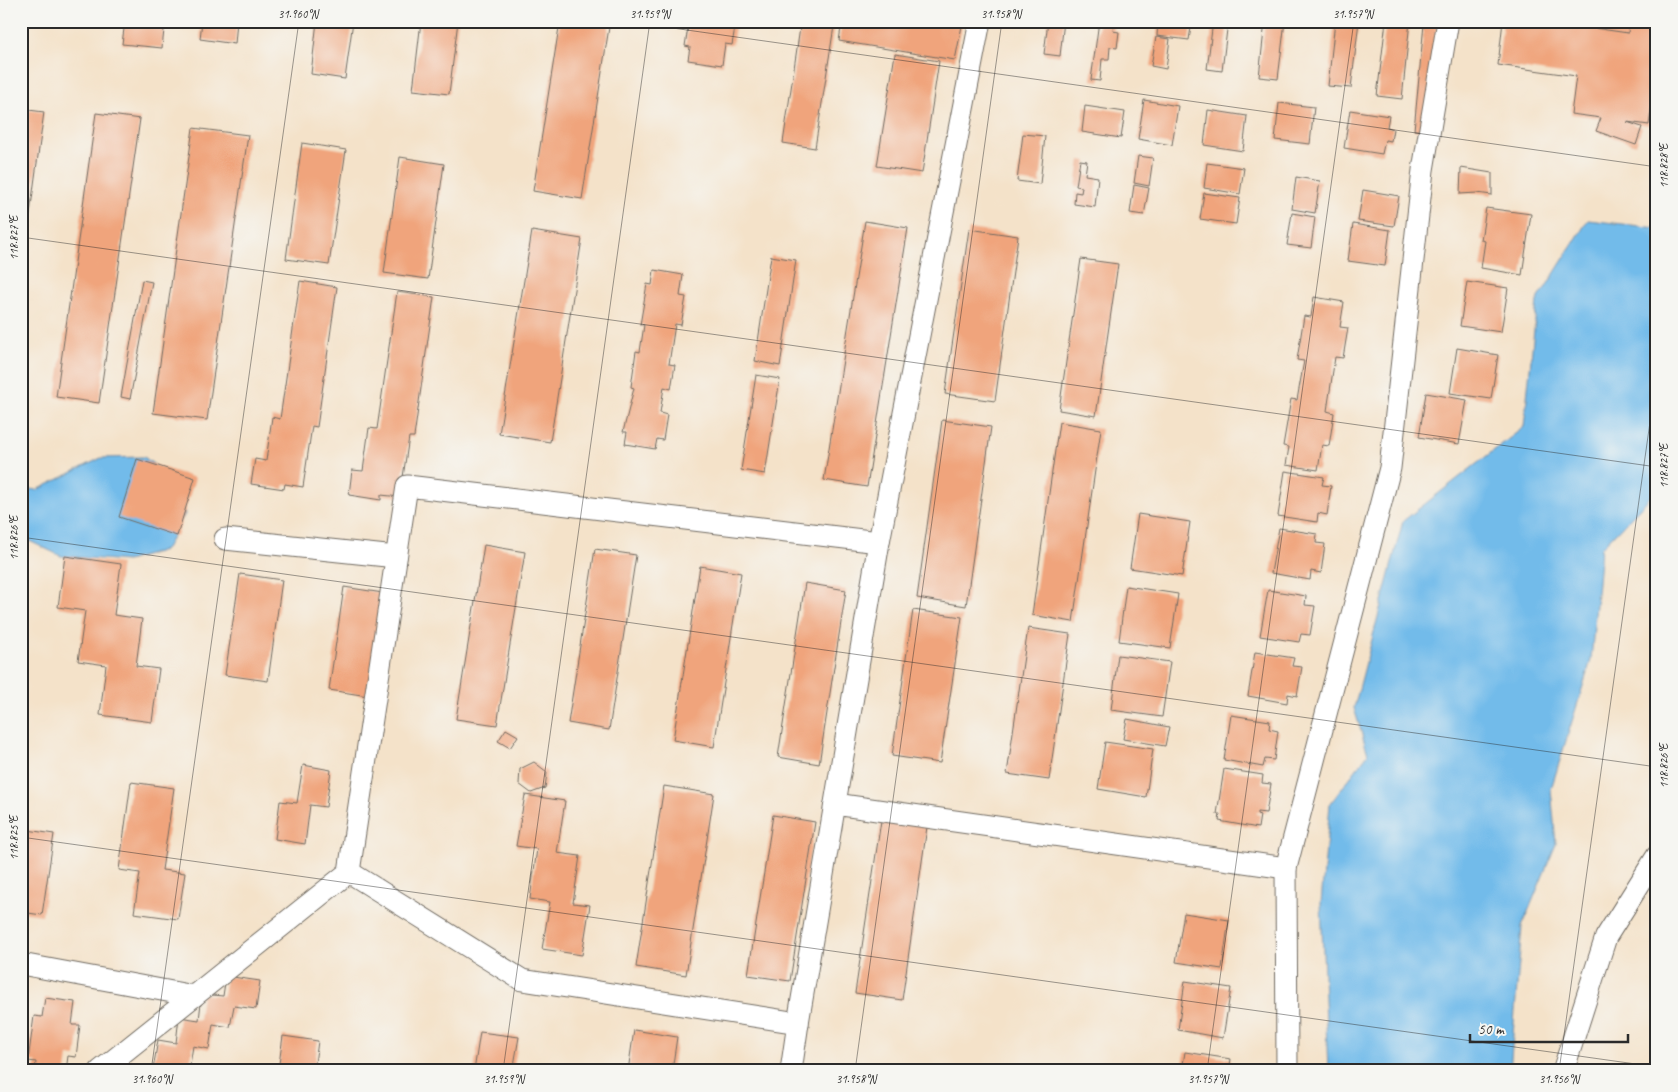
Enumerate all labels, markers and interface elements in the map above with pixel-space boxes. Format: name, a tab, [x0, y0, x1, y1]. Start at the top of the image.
text: 31.960°N	[278, 6, 320, 22]
text: 31.959°N	[630, 6, 672, 22]
text: 31.958°N	[981, 6, 1023, 22]
text: 31.957°N	[1333, 6, 1375, 22]
text: 118.828°E	[1656, 142, 1672, 188]
text: 118.827°E	[6, 214, 22, 260]
text: 118.827°E	[1656, 442, 1672, 488]
text: 118.826°E	[6, 514, 22, 560]
text: 118.826°E	[1656, 742, 1672, 788]
text: 118.825°E	[6, 814, 22, 860]
scale bar	[1470, 1012, 1628, 1044]
text: 50 m	[1478, 1020, 1505, 1039]
text: 31.960°N	[132, 1071, 174, 1087]
text: 31.959°N	[484, 1071, 526, 1087]
text: 31.958°N	[836, 1071, 878, 1087]
text: 31.957°N	[1188, 1071, 1230, 1087]
text: 31.956°N	[1539, 1071, 1581, 1087]

